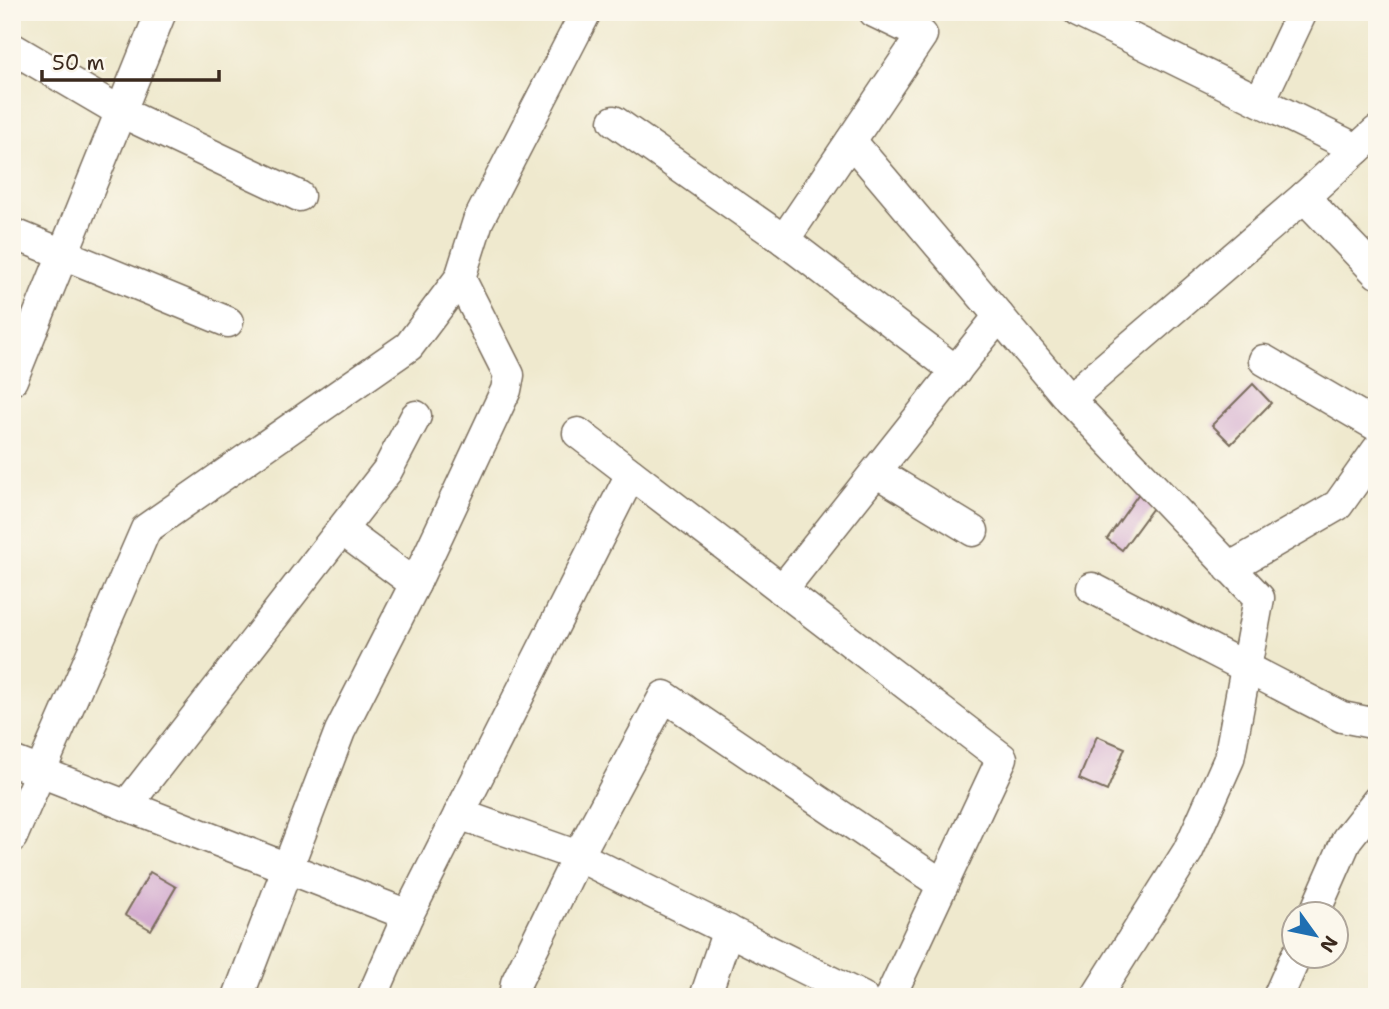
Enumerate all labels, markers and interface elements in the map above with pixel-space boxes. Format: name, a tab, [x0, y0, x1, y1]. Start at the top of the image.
scale bar	[42, 38, 219, 82]
text: 50 m	[52, 49, 105, 77]
north arrow	[1280, 900, 1350, 970]
text: N	[1314, 931, 1343, 957]

